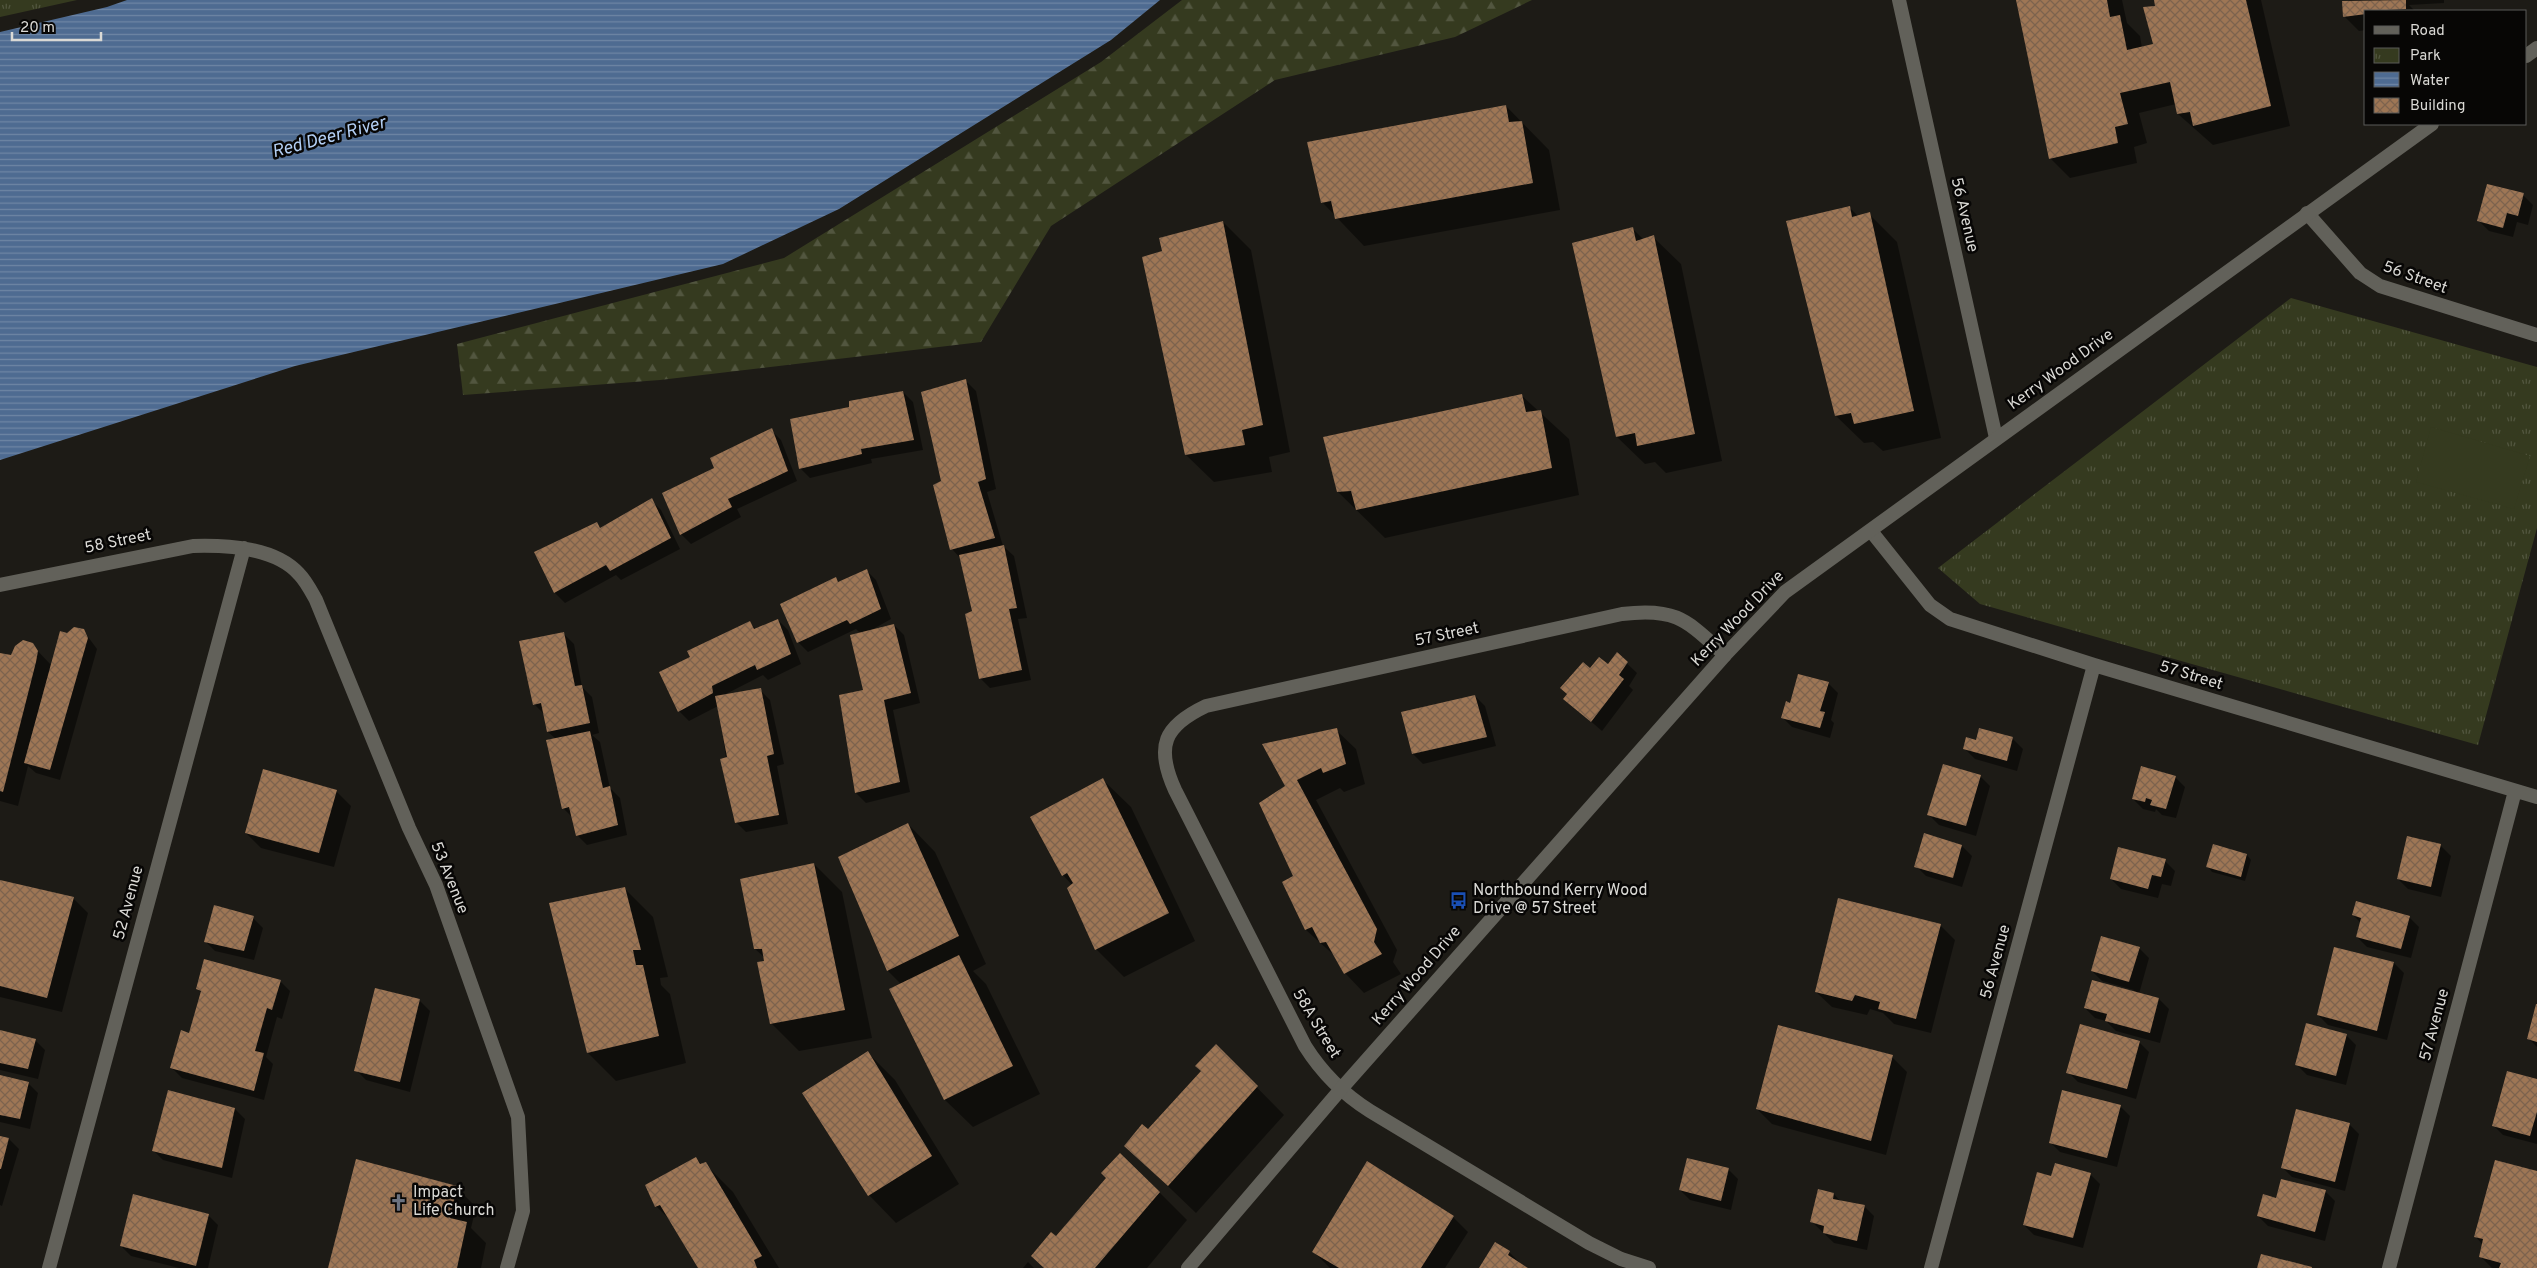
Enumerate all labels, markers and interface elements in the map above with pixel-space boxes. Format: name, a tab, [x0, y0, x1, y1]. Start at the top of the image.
scale bar	[12, 10, 101, 42]
legend	[2364, 10, 2527, 125]
text: 20 m	[20, 19, 55, 38]
text: Road	[2410, 22, 2445, 41]
text: Park	[2410, 47, 2441, 66]
text: Water	[2410, 72, 2450, 91]
text: Building	[2410, 97, 2465, 116]
water label: Red Deer River	[270, 111, 390, 164]
street label: 56 Avenue	[1946, 176, 1982, 254]
street label: 56 Street	[2380, 257, 2450, 299]
street label: Kerry Wood Drive	[2004, 325, 2118, 415]
street label: 58 Street	[83, 525, 153, 559]
street label: Kerry Wood Drive	[1687, 567, 1789, 671]
street label: 57 Street	[1413, 618, 1481, 652]
street label: 57 Street	[2157, 657, 2225, 695]
street label: 53 Avenue	[425, 839, 473, 917]
street label: 52 Avenue	[109, 864, 149, 942]
place label: Northbound Kerry Wood Drive @ 57 Street	[1473, 881, 1648, 919]
bus stop icon: Northbound Kerry Wood Drive @ 57 Street	[1449, 890, 1469, 910]
street label: Kerry Wood Drive	[1368, 922, 1466, 1030]
street label: 56 Avenue	[1976, 923, 2016, 1001]
street label: 58A Street	[1287, 986, 1345, 1062]
street label: 57 Avenue	[2416, 987, 2454, 1063]
place label: Impact Life Church	[413, 1183, 495, 1221]
church icon: Impact Life Church	[389, 1192, 409, 1212]

